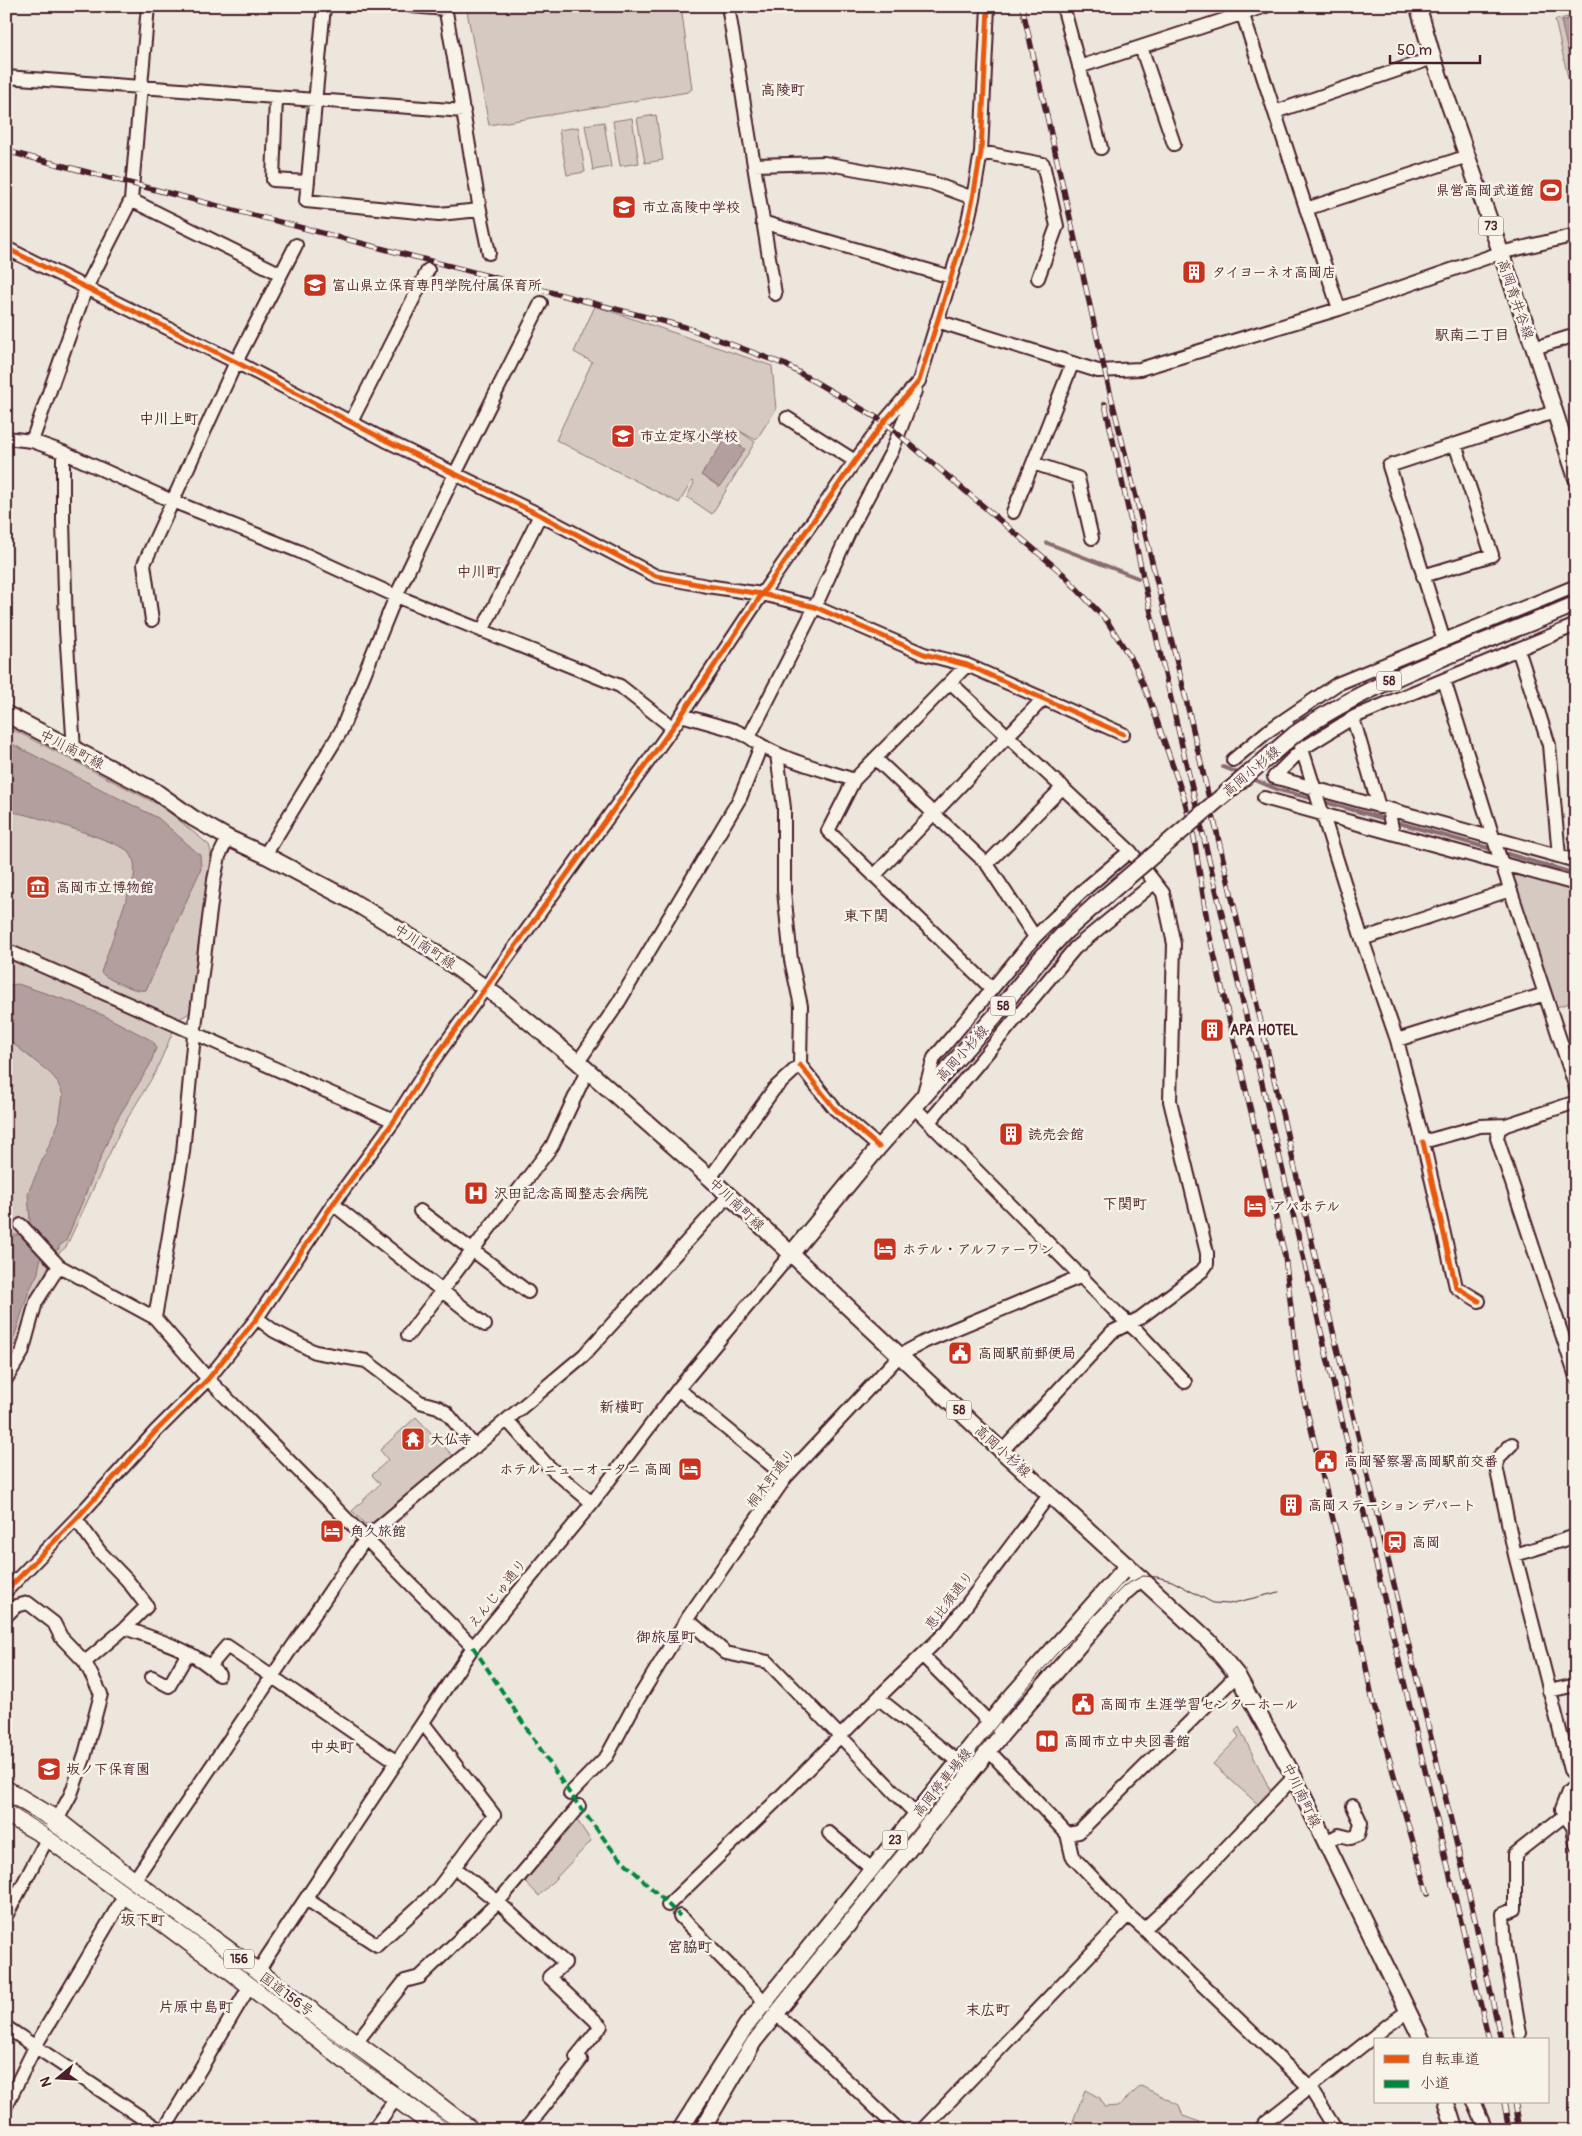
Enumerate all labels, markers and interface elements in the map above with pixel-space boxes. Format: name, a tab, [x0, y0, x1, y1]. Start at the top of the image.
scale bar	[1390, 32, 1480, 64]
text: 50 m	[1397, 41, 1432, 60]
district label: 高陵町	[760, 81, 806, 100]
sports icon: 県営高岡武道館	[1538, 177, 1564, 203]
place label: 県営高岡武道館	[1436, 182, 1534, 199]
school or university icon: 市立高陵中学校	[611, 194, 637, 220]
place label: 市立高陵中学校	[642, 199, 740, 216]
road number: 73	[1478, 217, 1504, 236]
street label: 高岡青井谷線	[1494, 257, 1537, 342]
building icon: タイヨーネオ高岡店	[1181, 259, 1207, 285]
place label: タイヨーネオ高岡店	[1212, 264, 1336, 281]
school or university icon: 富山県立保育専門学院付属保育所	[302, 272, 328, 298]
place label: 富山県立保育専門学院付属保育所	[332, 277, 542, 294]
district label: 駅南二丁目	[1434, 326, 1510, 345]
district label: 中川上町	[139, 410, 199, 429]
school or university icon: 市立定塚小学校	[610, 423, 636, 449]
place label: 市立定塚小学校	[640, 428, 738, 445]
district label: 中川町	[456, 563, 502, 582]
road number: 58	[1376, 671, 1402, 690]
street label: 中川南町線	[37, 726, 107, 773]
street label: 高岡小杉線	[1219, 742, 1284, 800]
museum icon: 高岡市立博物館	[25, 874, 51, 900]
place label: 高岡市立博物館	[56, 879, 154, 896]
district label: 東下関	[843, 907, 889, 926]
street label: 中川南町線	[391, 920, 459, 973]
road number: 58	[990, 996, 1016, 1016]
building icon: APA HOTEL	[1199, 1017, 1225, 1043]
street label: 高岡小杉線	[933, 1022, 992, 1085]
place label: APA HOTEL	[1230, 1022, 1298, 1039]
building icon: 読売会館	[998, 1121, 1024, 1147]
place label: 読売会館	[1028, 1126, 1084, 1143]
street label: 中川南町線	[705, 1174, 768, 1234]
hospital icon: 沢田記念高岡整志会病院	[463, 1180, 489, 1206]
place label: 沢田記念高岡整志会病院	[494, 1185, 648, 1202]
hotel icon: アパホテル	[1242, 1193, 1268, 1219]
district label: 下関町	[1102, 1195, 1148, 1214]
place label: アパホテル	[1272, 1198, 1340, 1215]
hotel icon: ホテル・アルファーワン	[872, 1236, 898, 1262]
place label: ホテル・アルファーワン	[902, 1241, 1054, 1258]
public building icon: 高岡駅前郵便局	[947, 1340, 973, 1366]
place label: 高岡駅前郵便局	[978, 1345, 1076, 1362]
district label: 新横町	[599, 1398, 645, 1417]
road number: 58	[946, 1400, 972, 1420]
street label: 高岡小杉線	[971, 1422, 1034, 1481]
temple icon: 大仏寺	[400, 1426, 426, 1452]
place label: 大仏寺	[430, 1431, 472, 1448]
street label: 桐木町通り	[743, 1445, 800, 1511]
public building icon: 高岡警察署高岡駅前交番	[1313, 1448, 1339, 1474]
place label: 高岡警察署高岡駅前交番	[1344, 1453, 1498, 1470]
hotel icon: ホテル ニューオータニ 高岡	[677, 1456, 703, 1482]
place label: ホテル ニューオータニ 高岡	[499, 1461, 672, 1478]
building icon: 高岡ステーションデパート	[1278, 1492, 1304, 1518]
place label: 高岡ステーションデパート	[1308, 1497, 1476, 1514]
hotel icon: 角久旅館	[319, 1518, 345, 1544]
place label: 角久旅館	[350, 1523, 406, 1540]
station icon: 高岡	[1382, 1529, 1408, 1555]
place label: 高岡	[1412, 1534, 1440, 1551]
street label: えんじゅ通り	[464, 1555, 530, 1631]
street label: 恵比須通り	[921, 1567, 978, 1633]
district label: 御旅屋町	[636, 1628, 696, 1647]
public building icon: 高岡市 生涯学習センターホール	[1070, 1691, 1096, 1717]
place label: 高岡市 生涯学習センターホール	[1100, 1696, 1298, 1713]
library icon: 高岡市立中央図書館	[1034, 1728, 1060, 1754]
place label: 高岡市立中央図書館	[1064, 1733, 1190, 1750]
district label: 中央町	[309, 1738, 355, 1757]
street label: 高岡停車場線	[909, 1744, 975, 1820]
school or university icon: 坂ノ下保育園	[36, 1756, 62, 1782]
street label: 中川南町線	[1279, 1760, 1325, 1830]
place label: 坂ノ下保育園	[66, 1761, 150, 1778]
road number: 23	[882, 1830, 908, 1850]
district label: 坂下町	[120, 1911, 166, 1930]
district label: 宮脇町	[667, 1938, 713, 1957]
road number: 156	[224, 1950, 254, 1968]
street label: 国道156号	[256, 1969, 317, 2020]
district label: 片原中島町	[158, 1998, 234, 2017]
district label: 末広町	[965, 2001, 1011, 2020]
legend	[1374, 2038, 1550, 2104]
text: 自転車道	[1420, 2050, 1480, 2069]
north arrow	[32, 2054, 82, 2104]
text: 小道	[1420, 2074, 1450, 2093]
text: N	[37, 2075, 56, 2089]

